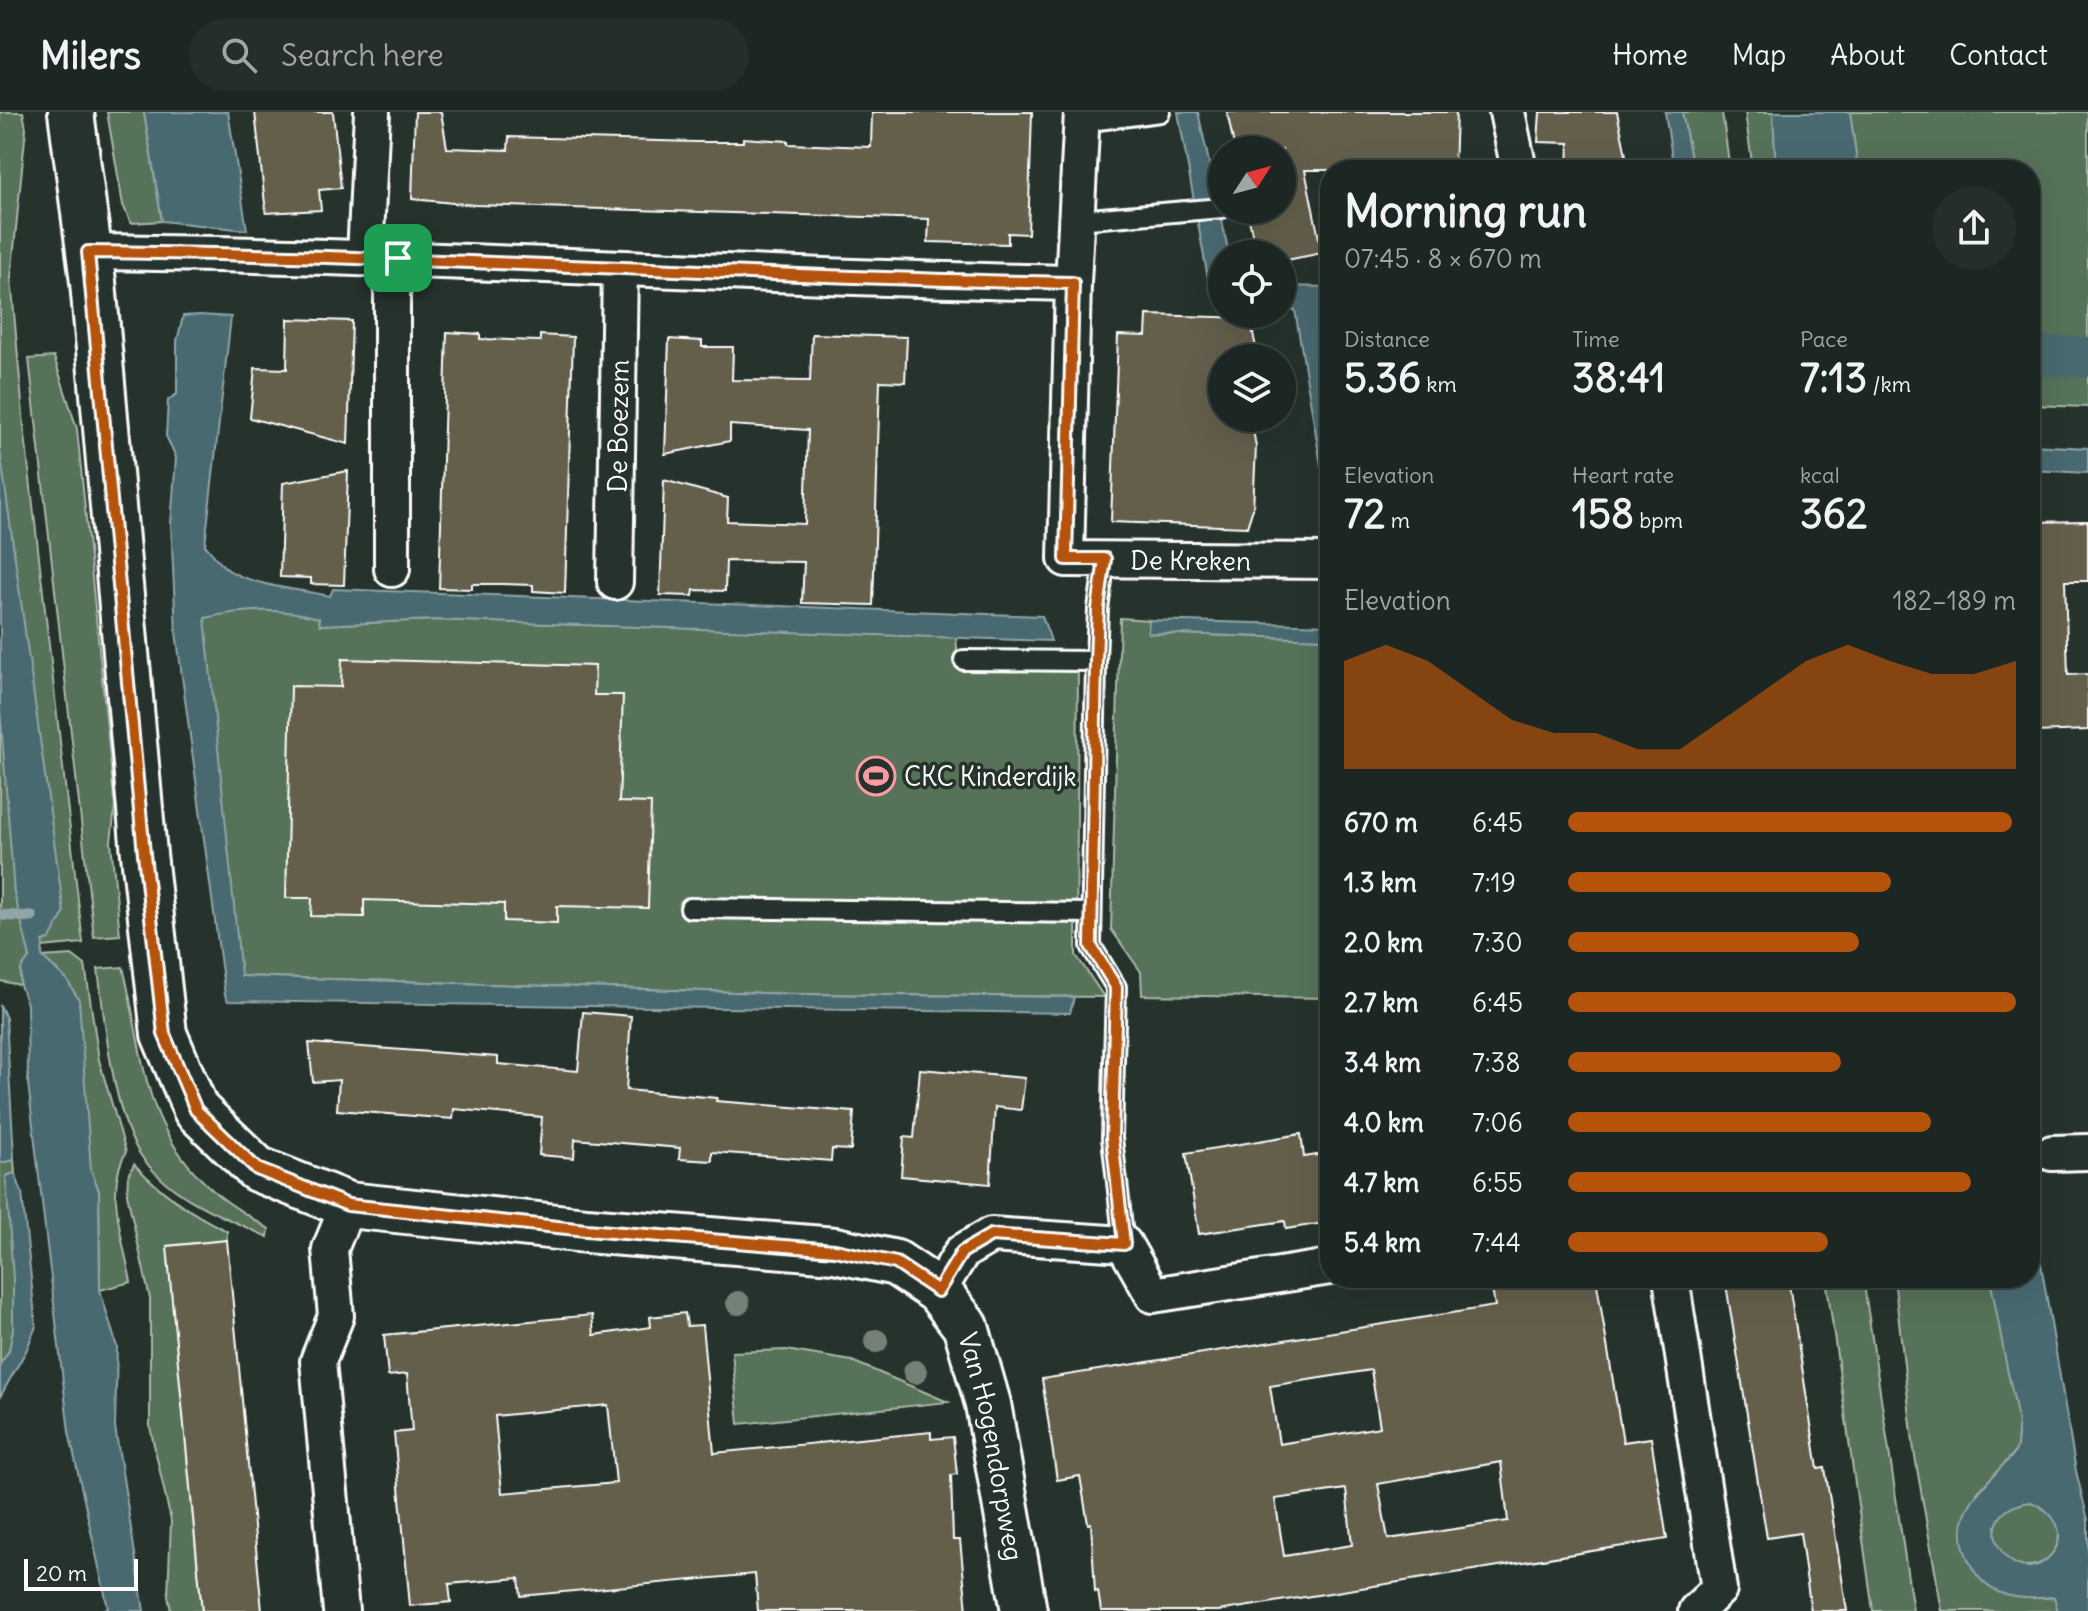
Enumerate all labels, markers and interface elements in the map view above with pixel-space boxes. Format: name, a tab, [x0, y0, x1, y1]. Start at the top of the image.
search box	[189, 19, 749, 91]
text: Milers	[40, 32, 141, 79]
icon: search	[217, 33, 261, 77]
text: Search here	[281, 36, 444, 74]
text: Home	[1612, 37, 1688, 73]
text: Map	[1732, 37, 1786, 73]
text: About	[1830, 37, 1905, 73]
text: Contact	[1949, 37, 2048, 73]
north arrow	[1208, 136, 1296, 224]
map controls	[1208, 136, 1296, 432]
text: Morning run	[1344, 184, 1587, 239]
button: share	[1932, 186, 2016, 270]
pin	[364, 224, 432, 292]
icon: arrive	[376, 236, 420, 280]
button: locate	[1208, 240, 1296, 328]
text: 07:45 · 8 × 670 m	[1344, 242, 1542, 275]
text: Distance	[1344, 325, 1430, 353]
text: Time	[1572, 325, 1620, 353]
text: Pace	[1800, 325, 1848, 353]
button: layers	[1208, 344, 1296, 432]
text: 5.36	[1344, 353, 1421, 403]
text: 38:41	[1572, 353, 1665, 403]
text: 7:13	[1800, 353, 1867, 403]
street label: De Boezem	[600, 359, 635, 493]
text: km	[1421, 370, 1457, 398]
text: /km	[1867, 370, 1911, 398]
text: Elevation	[1344, 461, 1434, 489]
text: Heart rate	[1572, 461, 1674, 489]
text: kcal	[1800, 461, 1840, 489]
text: 72	[1344, 489, 1386, 539]
text: 158	[1572, 489, 1634, 539]
text: 362	[1800, 489, 1868, 539]
text: m	[1386, 506, 1410, 534]
text: bpm	[1634, 506, 1683, 534]
street label: De Kreken	[1130, 543, 1251, 577]
text: Elevation	[1344, 584, 1451, 617]
text: 182–189 m	[1892, 584, 2016, 617]
sports icon: CKC Kinderdijk	[855, 755, 897, 797]
place label: CKC Kinderdijk	[904, 760, 1076, 793]
text: 670 m	[1344, 806, 1418, 839]
text: 6:45	[1472, 806, 1523, 839]
text: 1.3 km	[1344, 866, 1417, 899]
text: 7:19	[1472, 866, 1516, 899]
text: 2.0 km	[1344, 926, 1423, 959]
text: 7:30	[1472, 926, 1523, 959]
text: 2.7 km	[1344, 986, 1419, 1019]
text: 6:45	[1472, 986, 1523, 1019]
text: 3.4 km	[1344, 1046, 1421, 1079]
text: 7:38	[1472, 1046, 1520, 1079]
text: 4.0 km	[1344, 1106, 1424, 1139]
text: 7:06	[1472, 1106, 1523, 1139]
text: 4.7 km	[1344, 1166, 1419, 1199]
text: 6:55	[1472, 1166, 1523, 1199]
text: 5.4 km	[1344, 1226, 1421, 1259]
text: 7:44	[1472, 1226, 1521, 1259]
street label: Van Hogendorpweg	[952, 1328, 1031, 1563]
scale bar	[24, 1555, 138, 1591]
text: 20 m	[36, 1559, 87, 1587]

